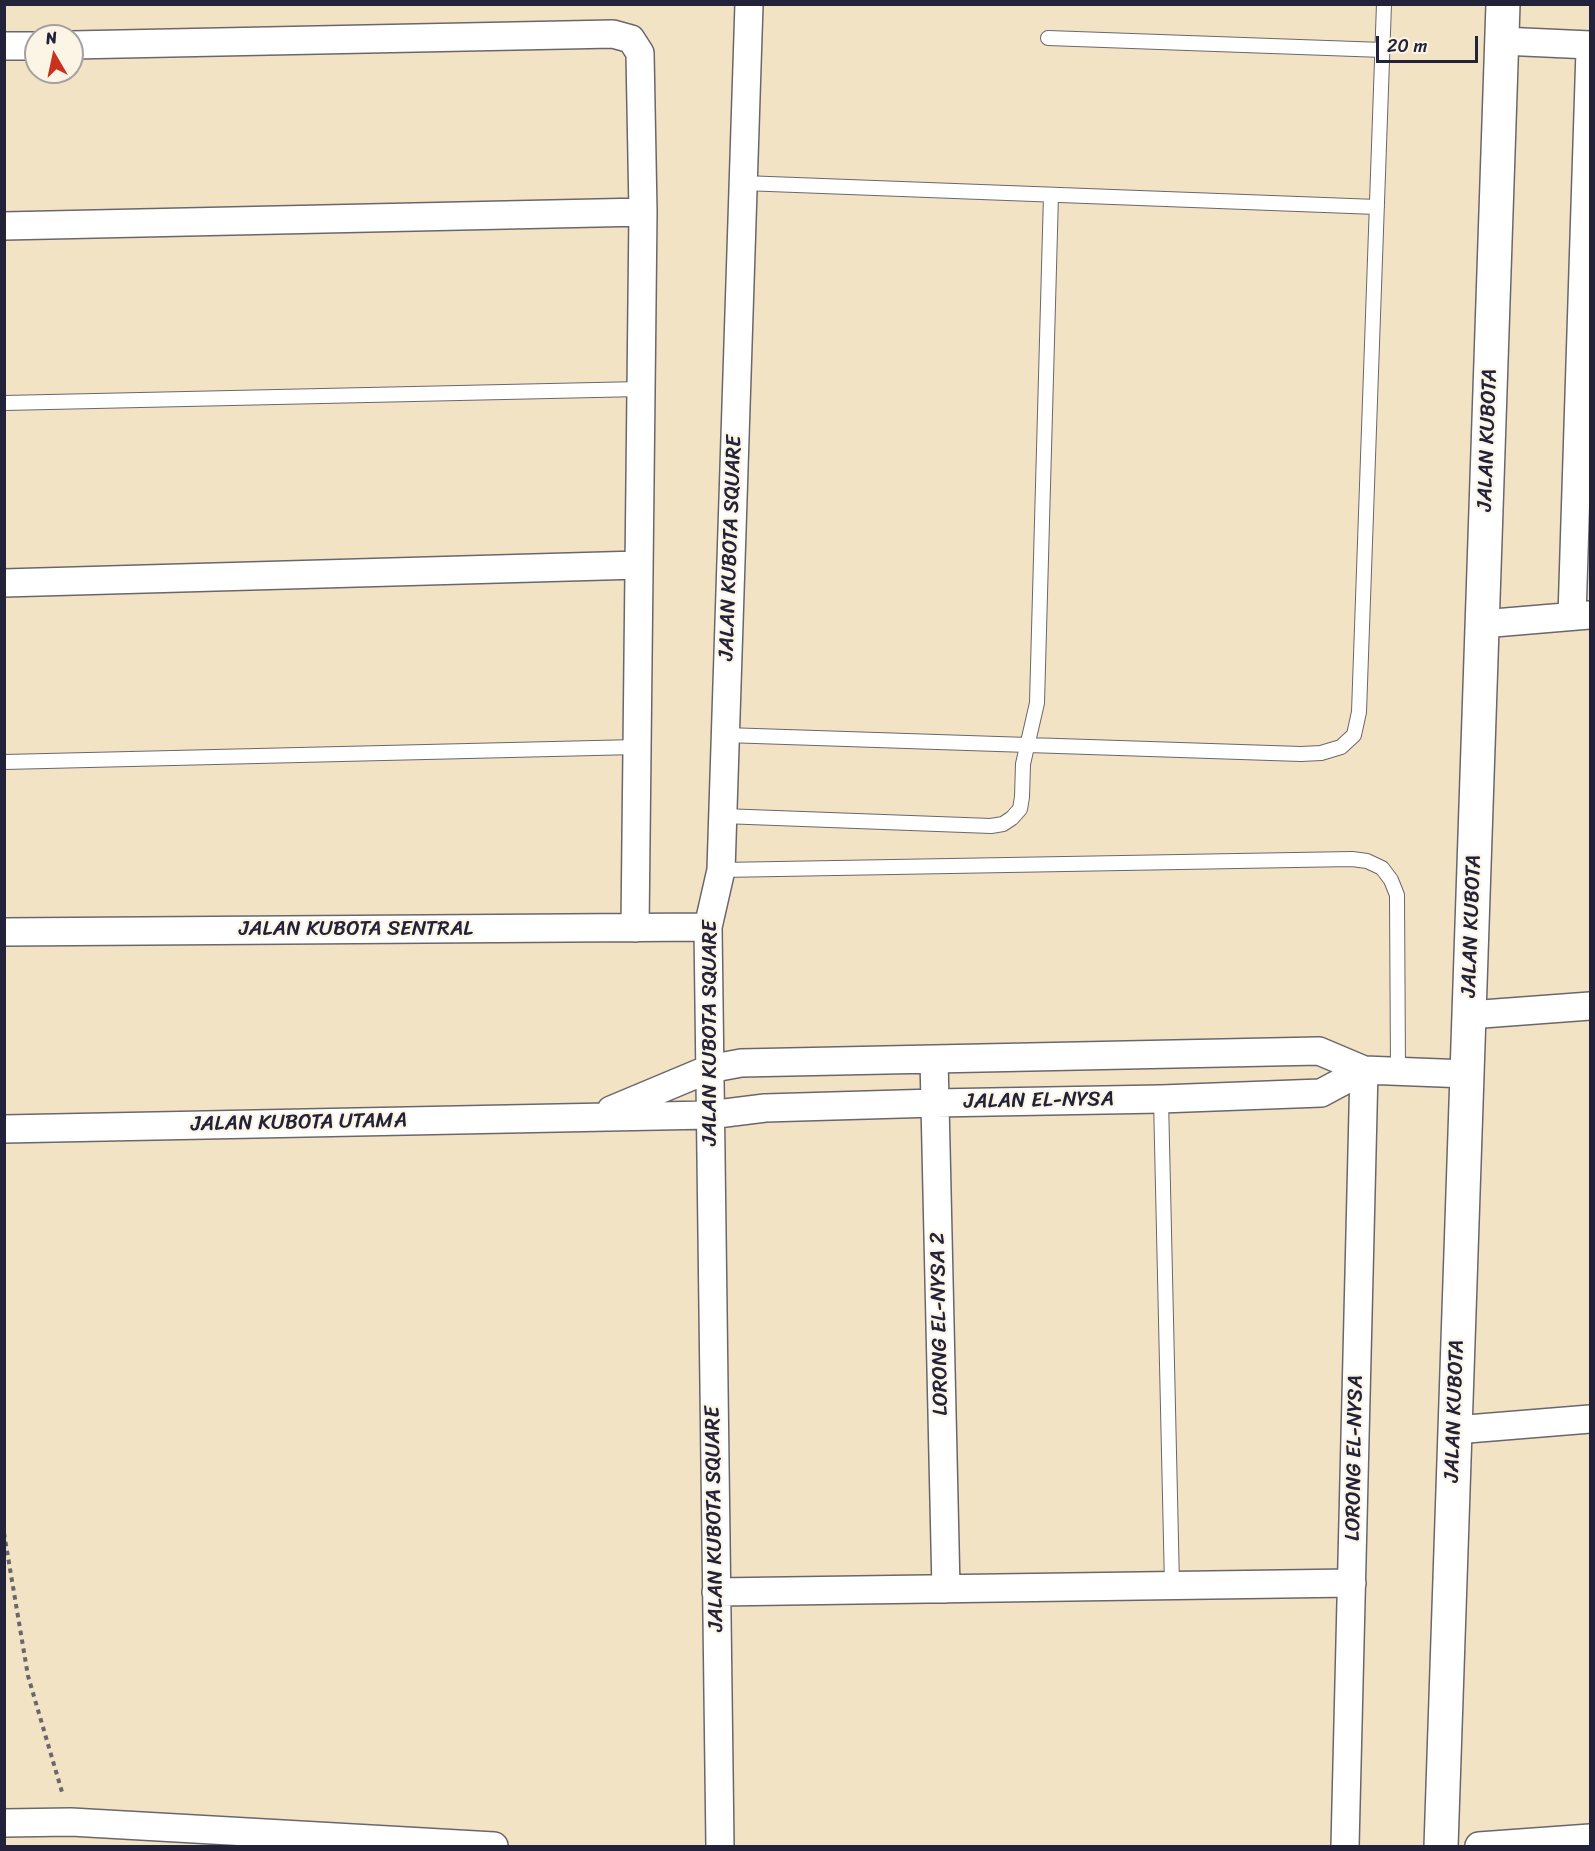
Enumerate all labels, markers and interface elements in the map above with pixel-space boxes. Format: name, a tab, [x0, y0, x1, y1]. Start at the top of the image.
text: N	[44, 23, 59, 53]
north arrow	[24, 24, 84, 84]
scale bar	[1379, 24, 1481, 62]
text: 20 m	[1387, 30, 1427, 62]
street label: JALAN KUBOTA	[1473, 368, 1503, 512]
street label: JALAN KUBOTA SQUARE	[714, 435, 748, 661]
street label: JALAN KUBOTA	[1457, 854, 1487, 998]
street label: JALAN KUBOTA SENTRAL	[239, 917, 473, 943]
street label: JALAN KUBOTA SQUARE	[698, 920, 724, 1146]
street label: JALAN EL-NYSA	[964, 1087, 1114, 1115]
street label: JALAN KUBOTA UTAMA	[191, 1109, 407, 1137]
street label: LORONG EL-NYSA 2	[926, 1232, 954, 1416]
street label: JALAN KUBOTA	[1440, 1339, 1470, 1483]
street label: LORONG EL-NYSA	[1341, 1375, 1369, 1541]
street label: JALAN KUBOTA SQUARE	[700, 1406, 730, 1632]

